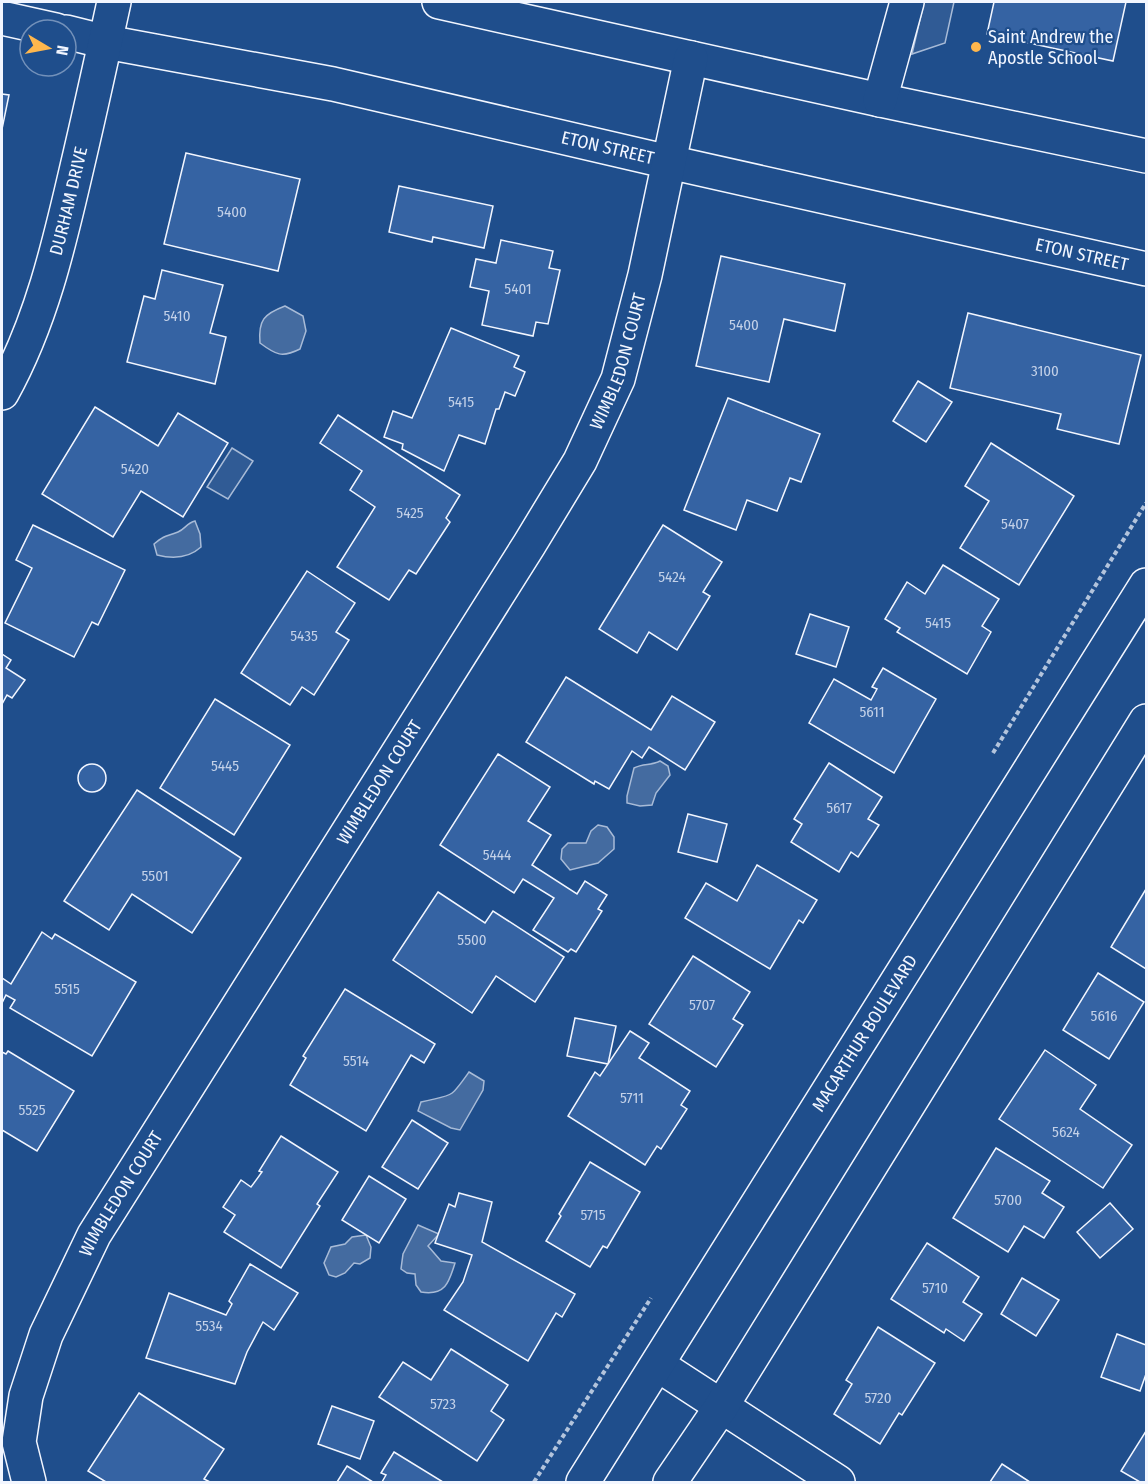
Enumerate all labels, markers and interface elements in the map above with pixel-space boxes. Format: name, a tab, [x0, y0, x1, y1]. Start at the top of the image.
north arrow	[18, 18, 78, 78]
place label: Saint Andrew the Apostle School	[988, 26, 1114, 69]
marker: Saint Andrew the Apostle School	[969, 40, 983, 54]
text: N	[52, 44, 72, 57]
street label: ETON STREET	[559, 126, 657, 169]
street label: DURHAM DRIVE	[45, 145, 92, 258]
house number: 5400	[217, 203, 247, 221]
street label: ETON STREET	[1033, 233, 1131, 276]
house number: 5401	[504, 280, 532, 298]
street label: WIMBLEDON COURT	[585, 290, 651, 433]
house number: 5410	[163, 307, 191, 325]
house number: 5400	[729, 316, 759, 334]
house number: 3100	[1031, 362, 1059, 380]
house number: 5415	[448, 393, 474, 411]
house number: 5420	[121, 460, 149, 478]
house number: 5425	[396, 504, 424, 522]
house number: 5407	[1001, 515, 1029, 533]
house number: 5424	[658, 568, 686, 586]
house number: 5415	[925, 614, 951, 632]
house number: 5435	[290, 627, 318, 645]
house number: 5611	[859, 703, 885, 721]
street label: WIMBLEDON COURT	[332, 716, 427, 849]
house number: 5445	[211, 757, 239, 775]
house number: 5617	[826, 799, 852, 817]
house number: 5444	[483, 846, 511, 864]
house number: 5501	[142, 867, 169, 885]
house number: 5500	[457, 931, 487, 949]
street label: MACARTHUR BOULEVARD	[807, 951, 922, 1116]
house number: 5515	[54, 980, 80, 998]
house number: 5707	[689, 996, 715, 1014]
house number: 5616	[1091, 1007, 1117, 1025]
house number: 5514	[343, 1052, 369, 1070]
house number: 5711	[620, 1089, 644, 1107]
house number: 5525	[18, 1101, 46, 1119]
house number: 5624	[1052, 1123, 1080, 1141]
street label: WIMBLEDON COURT	[74, 1127, 168, 1260]
house number: 5700	[994, 1191, 1022, 1209]
house number: 5715	[580, 1206, 606, 1224]
house number: 5710	[922, 1279, 948, 1297]
house number: 5534	[195, 1317, 223, 1335]
house number: 5720	[865, 1389, 891, 1407]
house number: 5723	[430, 1395, 456, 1413]

